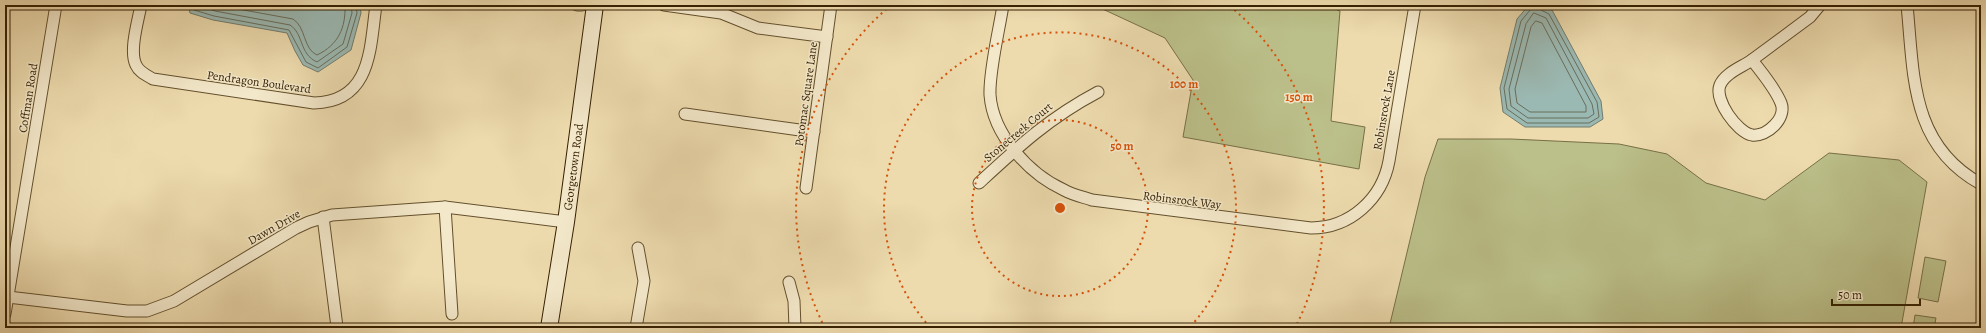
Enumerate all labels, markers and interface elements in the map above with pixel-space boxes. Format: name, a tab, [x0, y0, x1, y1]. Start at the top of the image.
street label: Potomac Square Lane	[791, 41, 821, 147]
street label: Coffman Road	[15, 61, 41, 134]
street label: Pendragon Boulevard	[206, 67, 313, 97]
street label: Robinsrock Lane	[1369, 69, 1399, 151]
text: 100 m	[1170, 76, 1198, 92]
text: 150 m	[1285, 89, 1313, 105]
street label: Stonecreek Court	[980, 98, 1056, 166]
street label: Georgetown Road	[560, 122, 587, 211]
text: 50 m	[1110, 138, 1134, 154]
street label: Robinsrock Way	[1142, 187, 1223, 213]
centre of rings	[1053, 201, 1067, 215]
street label: Dawn Drive	[245, 206, 303, 248]
scale bar	[1832, 281, 1920, 307]
text: 50 m	[1838, 287, 1862, 303]

